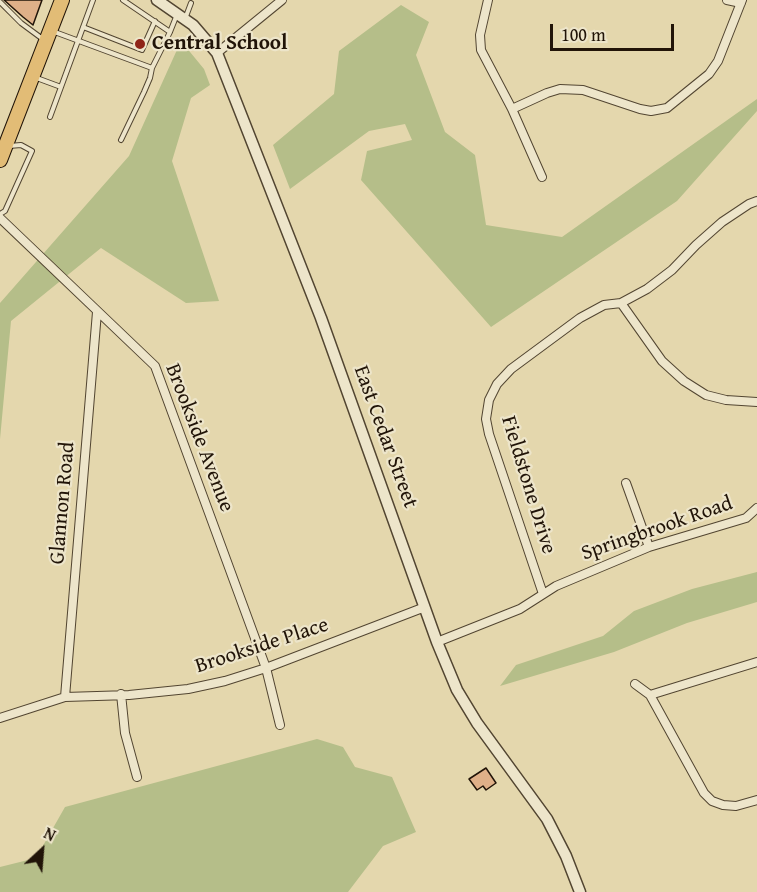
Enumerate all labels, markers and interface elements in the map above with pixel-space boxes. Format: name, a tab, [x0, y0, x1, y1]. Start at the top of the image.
scale bar	[553, 12, 678, 50]
text: 100 m	[561, 21, 606, 48]
place label: Central School	[152, 31, 288, 57]
marker: Central School	[133, 37, 147, 51]
street label: Brookside Avenue	[159, 360, 239, 516]
street label: East Cedar Street	[348, 362, 422, 512]
street label: Fieldstone Drive	[495, 413, 561, 557]
street label: Glannon Road	[45, 441, 81, 565]
street label: Springbrook Road	[578, 491, 736, 567]
street label: Brookside Place	[192, 613, 332, 679]
north arrow	[12, 820, 72, 880]
text: N	[40, 821, 60, 847]

